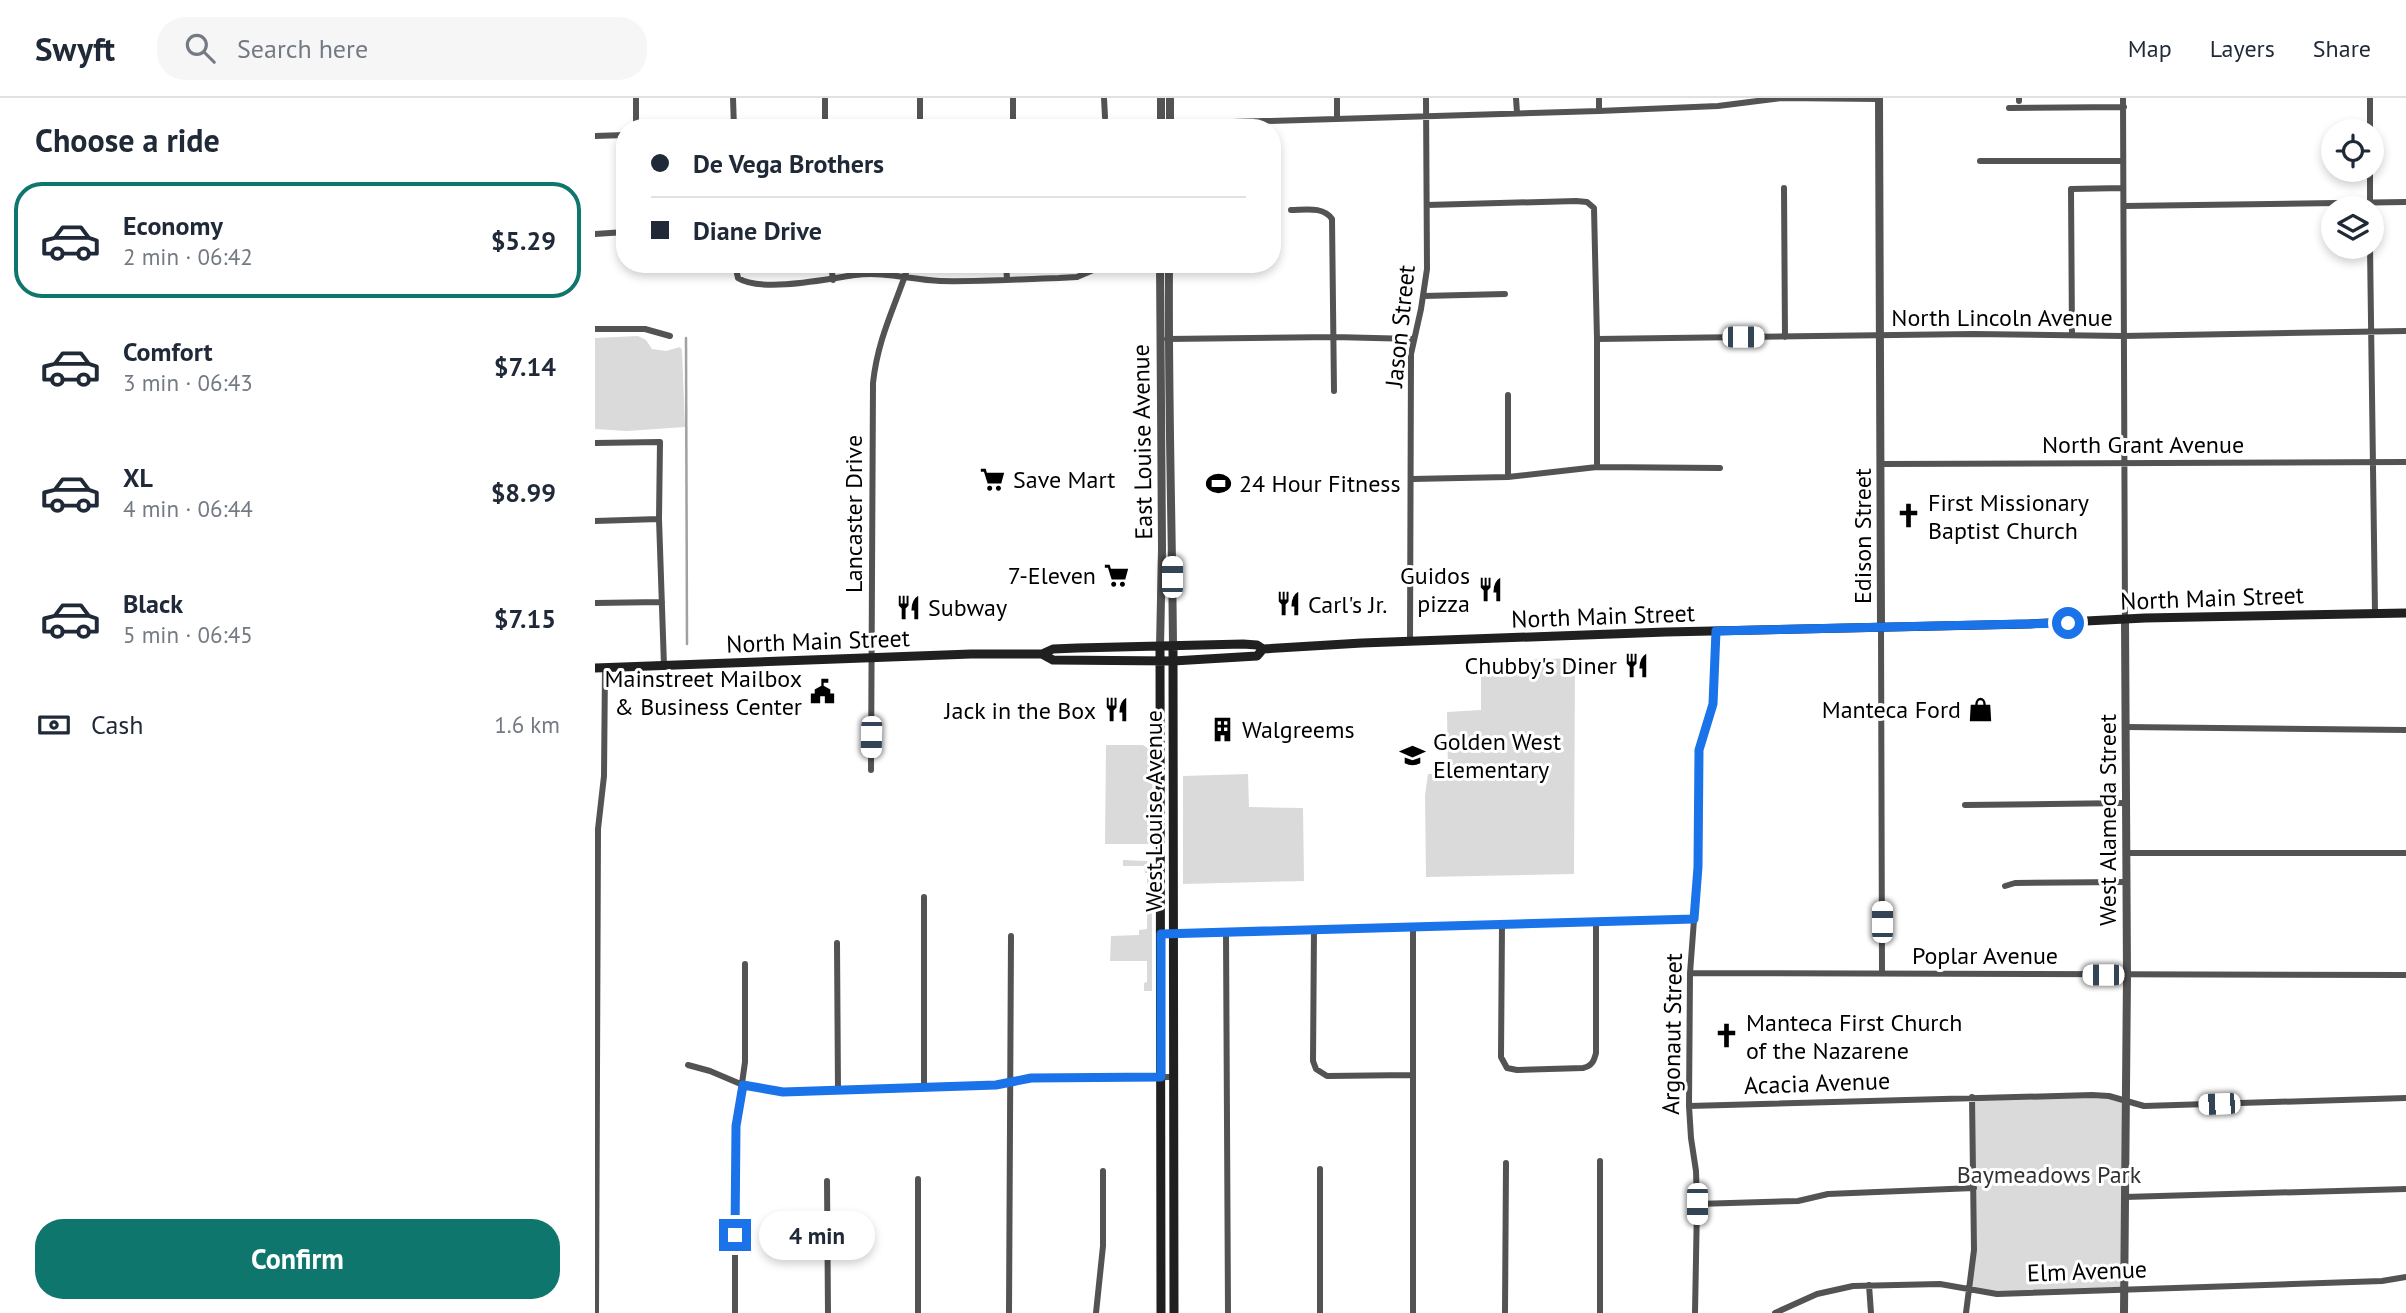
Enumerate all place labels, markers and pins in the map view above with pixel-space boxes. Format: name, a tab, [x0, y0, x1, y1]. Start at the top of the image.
place label: Save Mart	[1013, 464, 1115, 495]
supermarket icon: Save Mart	[979, 465, 1007, 493]
place label: 24 Hour Fitness	[1239, 468, 1401, 499]
sports icon: 24 Hour Fitness	[1205, 469, 1233, 497]
place label: First Missionary Baptist Church	[1928, 487, 2089, 546]
church icon: First Missionary Baptist Church	[1894, 502, 1922, 530]
place label: 7-Eleven	[1008, 560, 1096, 591]
place label: Guidos pizza	[1400, 560, 1470, 619]
supermarket icon: 7-Eleven	[1102, 561, 1130, 589]
restaurant icon: Guidos pizza	[1476, 575, 1504, 603]
place label: Carl's Jr.	[1308, 589, 1387, 620]
restaurant icon: Carl's Jr.	[1274, 590, 1302, 618]
place label: Subway	[928, 592, 1007, 623]
restaurant icon: Subway	[894, 593, 922, 621]
place label: Chubby's Diner	[1465, 650, 1617, 681]
restaurant icon: Chubby's Diner	[1623, 651, 1651, 679]
place label: Mainstreet Mailbox & Business Center	[605, 663, 802, 722]
public building icon: Mainstreet Mailbox & Business Center	[808, 678, 836, 706]
place label: Manteca Ford	[1822, 694, 1961, 725]
place label: Jack in the Box	[944, 695, 1096, 726]
shop icon: Manteca Ford	[1967, 695, 1995, 723]
restaurant icon: Jack in the Box	[1102, 696, 1130, 724]
place label: Walgreems	[1242, 714, 1355, 745]
building icon: Walgreems	[1208, 715, 1236, 743]
place label: Golden West Elementary	[1433, 726, 1561, 785]
school or university icon: Golden West Elementary	[1399, 741, 1427, 769]
place label: Manteca First Church of the Nazarene	[1746, 1007, 1962, 1066]
church icon: Manteca First Church of the Nazarene	[1712, 1022, 1740, 1050]

